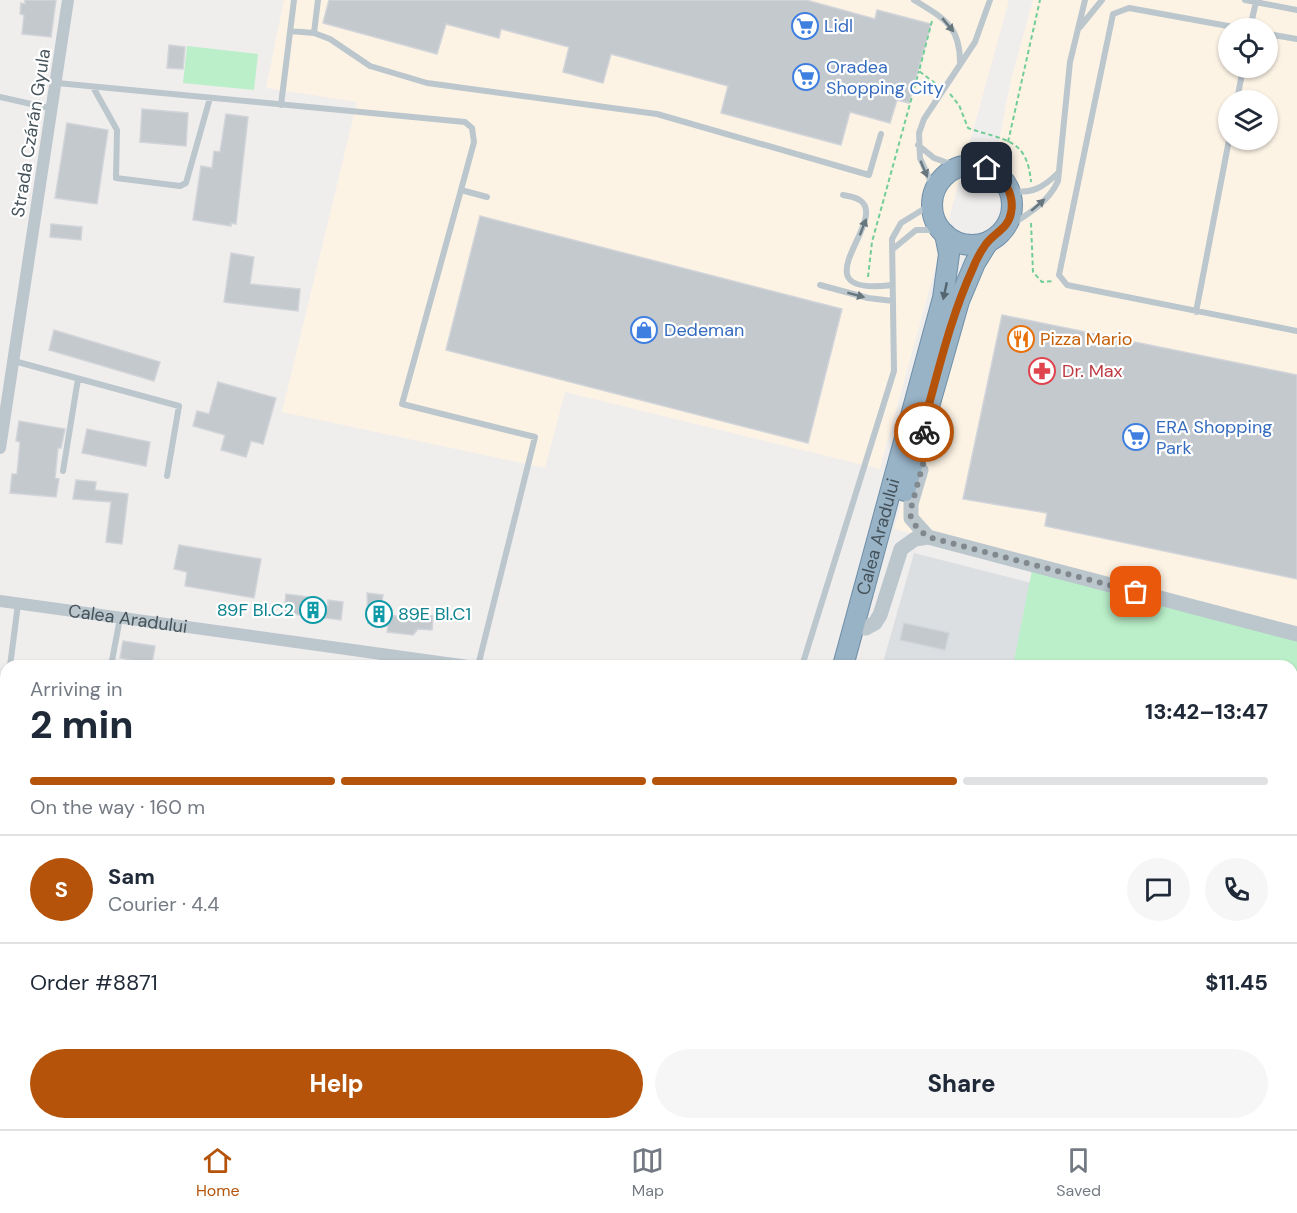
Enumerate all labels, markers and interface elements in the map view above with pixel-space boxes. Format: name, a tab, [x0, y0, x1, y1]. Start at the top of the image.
supermarket icon: Lidl	[790, 11, 820, 41]
place label: Lidl	[824, 14, 853, 38]
one-way arrow	[942, 17, 955, 33]
map controls	[1218, 18, 1278, 150]
button: locate	[1218, 18, 1278, 78]
street label: Strada Czárán Gyula	[6, 47, 56, 219]
place label: Oradea Shopping City	[826, 55, 944, 100]
supermarket icon: Oradea Shopping City	[791, 62, 821, 92]
button: layers	[1218, 90, 1278, 150]
pin	[961, 142, 1012, 193]
icon: home	[970, 151, 1003, 184]
one-way arrow	[919, 160, 929, 178]
one-way arrow	[1030, 199, 1046, 212]
one-way arrow	[859, 218, 868, 236]
one-way arrow	[940, 282, 949, 301]
one-way arrow	[848, 291, 866, 300]
shop icon: Dedeman	[629, 315, 659, 345]
place label: Dedeman	[664, 318, 744, 342]
restaurant icon: Pizza Mario	[1006, 324, 1036, 354]
place label: Pizza Mario	[1040, 327, 1132, 351]
pharmacy icon: Dr. Max	[1027, 356, 1057, 386]
place label: Dr. Max	[1062, 359, 1123, 383]
courier	[894, 402, 954, 462]
place label: ERA Shopping Park	[1156, 415, 1272, 460]
icon: bike	[908, 416, 941, 449]
supermarket icon: ERA Shopping Park	[1121, 422, 1151, 452]
street label: Calea Aradului	[851, 476, 905, 598]
pin	[1110, 566, 1161, 617]
icon: bag	[1119, 575, 1152, 608]
building icon: 89F Bl.C2	[298, 595, 328, 625]
place label: 89F Bl.C2	[217, 598, 294, 622]
street label: Calea Aradului	[67, 599, 189, 639]
building icon: 89E Bl.C1	[364, 599, 394, 629]
place label: 89E Bl.C1	[398, 602, 471, 626]
text: Arriving in	[30, 676, 122, 702]
text: 13:42–13:47	[1145, 697, 1268, 726]
text: 2 min	[30, 699, 134, 750]
text: On the way · 160 m	[30, 794, 205, 820]
button: chat	[1127, 858, 1190, 921]
button: phone	[1205, 858, 1268, 921]
text: Sam	[108, 862, 155, 891]
text: S	[55, 875, 68, 904]
text: Courier · 4.4	[108, 891, 219, 917]
text: Order #8871	[30, 968, 158, 997]
text: $11.45	[1205, 968, 1268, 997]
button: Help	[30, 1049, 643, 1118]
button: Share	[655, 1049, 1268, 1118]
tab: Home	[196, 1144, 240, 1201]
tab: Map	[631, 1144, 664, 1201]
tab: Saved	[1056, 1144, 1101, 1201]

